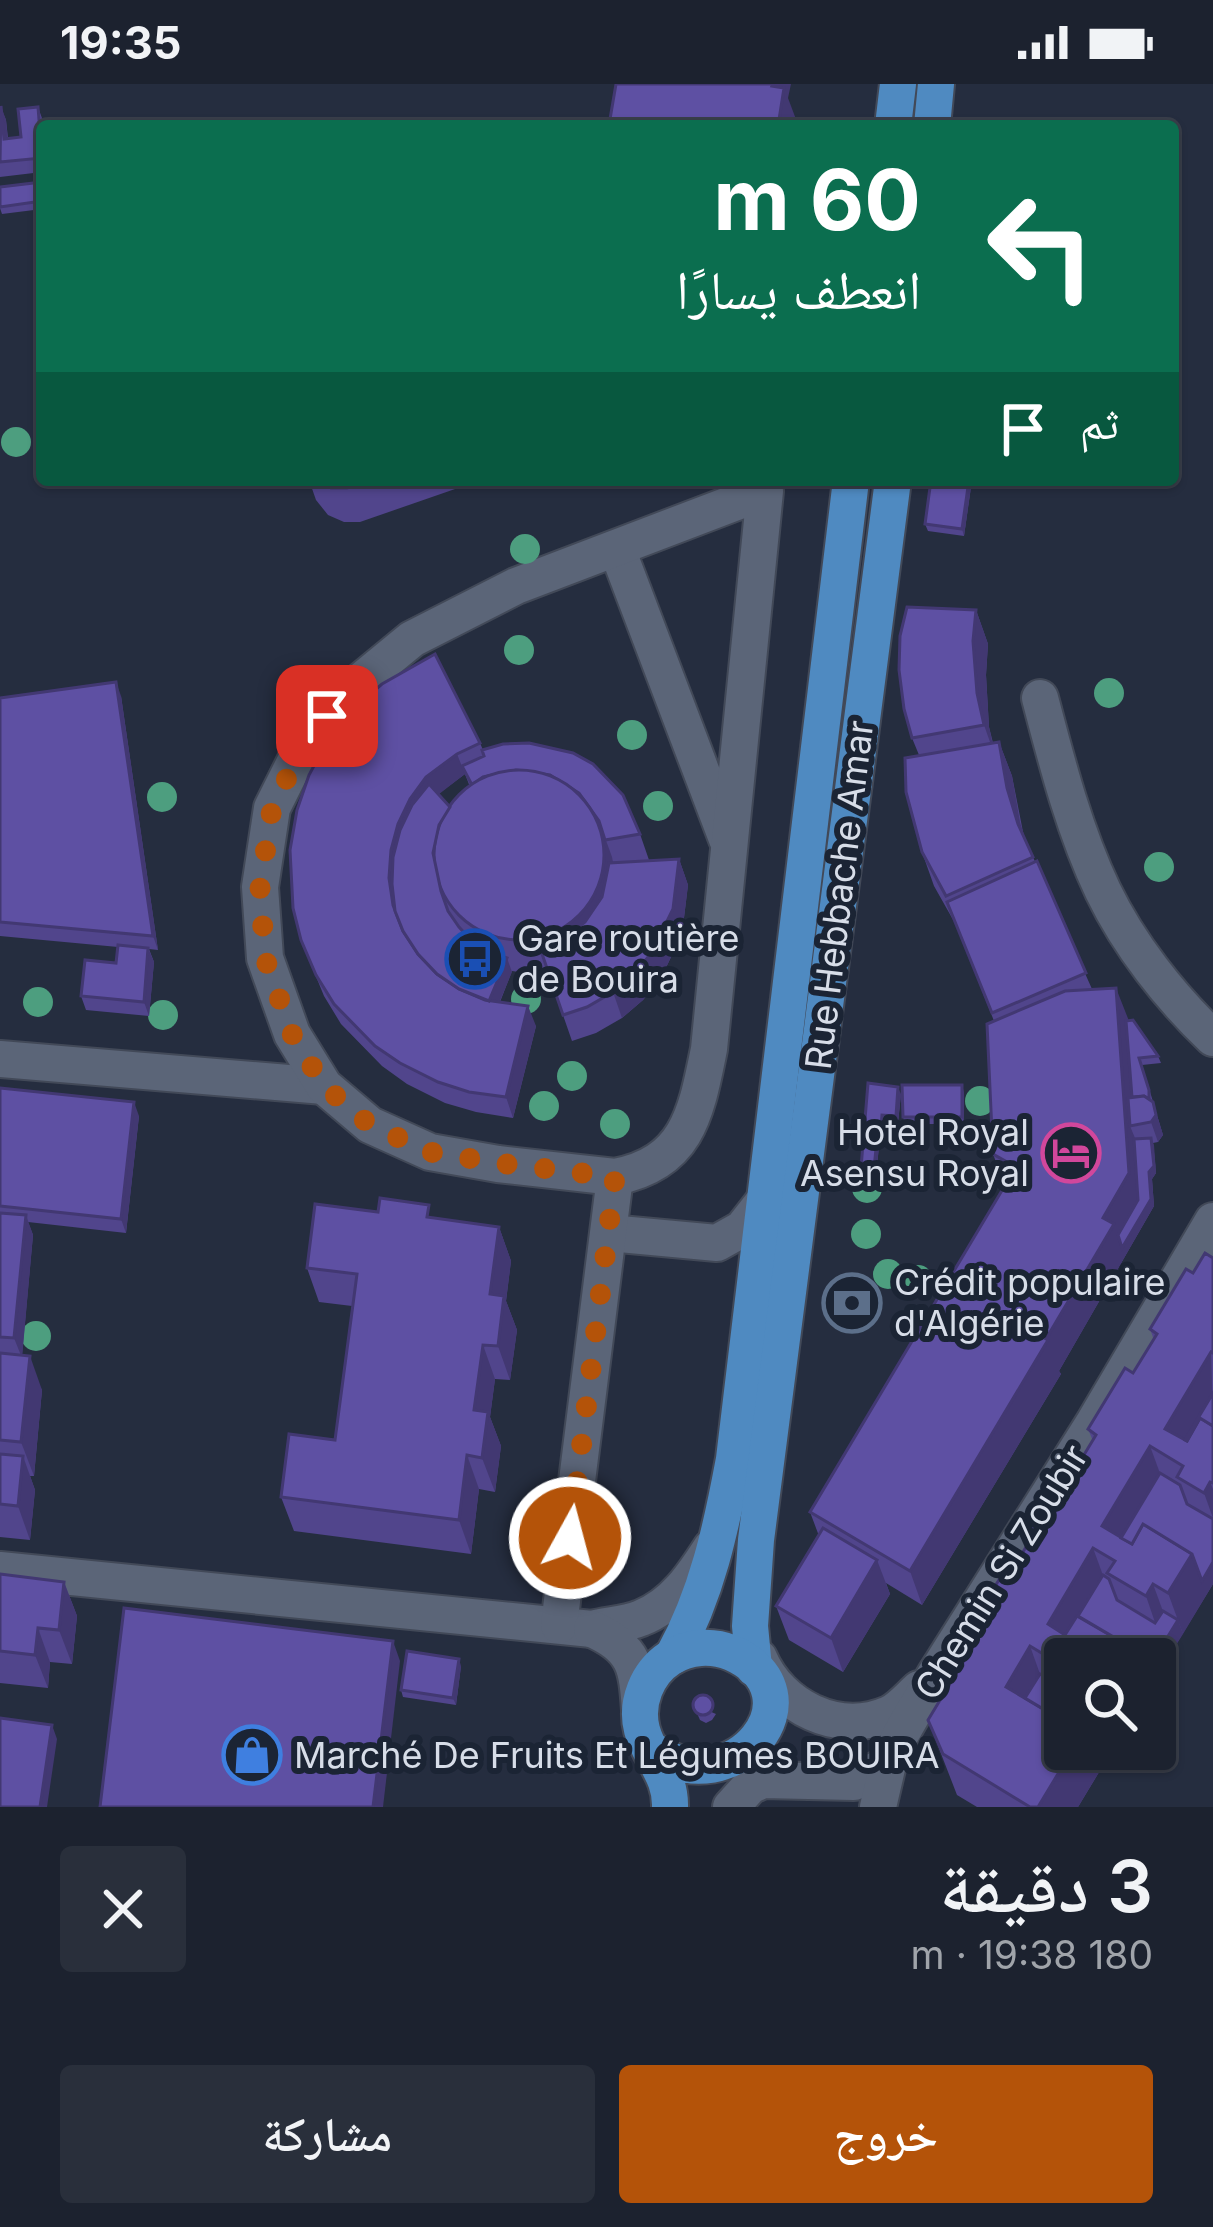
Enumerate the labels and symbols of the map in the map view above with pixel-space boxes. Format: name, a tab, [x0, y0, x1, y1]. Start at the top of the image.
pin	[276, 665, 378, 767]
street label: Rue Hebbache Amar	[796, 718, 882, 1072]
place label: Gare routière de Bouira	[517, 916, 739, 1001]
bus stop icon: Gare routière de Bouira	[444, 928, 506, 990]
place label: Hotel Royal Asensu Royal	[800, 1110, 1029, 1195]
hotel icon: Hotel Royal Asensu Royal	[1040, 1122, 1102, 1184]
place label: Crédit populaire d'Algérie	[894, 1260, 1165, 1345]
bank icon: Crédit populaire d'Algérie	[821, 1272, 883, 1334]
street label: Chemin Si Zoubir	[905, 1437, 1097, 1707]
position arrow	[507, 1475, 633, 1601]
shop icon: Marché De Fruits Et Légumes BOUIRA	[221, 1724, 283, 1786]
place label: Marché De Fruits Et Légumes BOUIRA	[294, 1733, 940, 1777]

